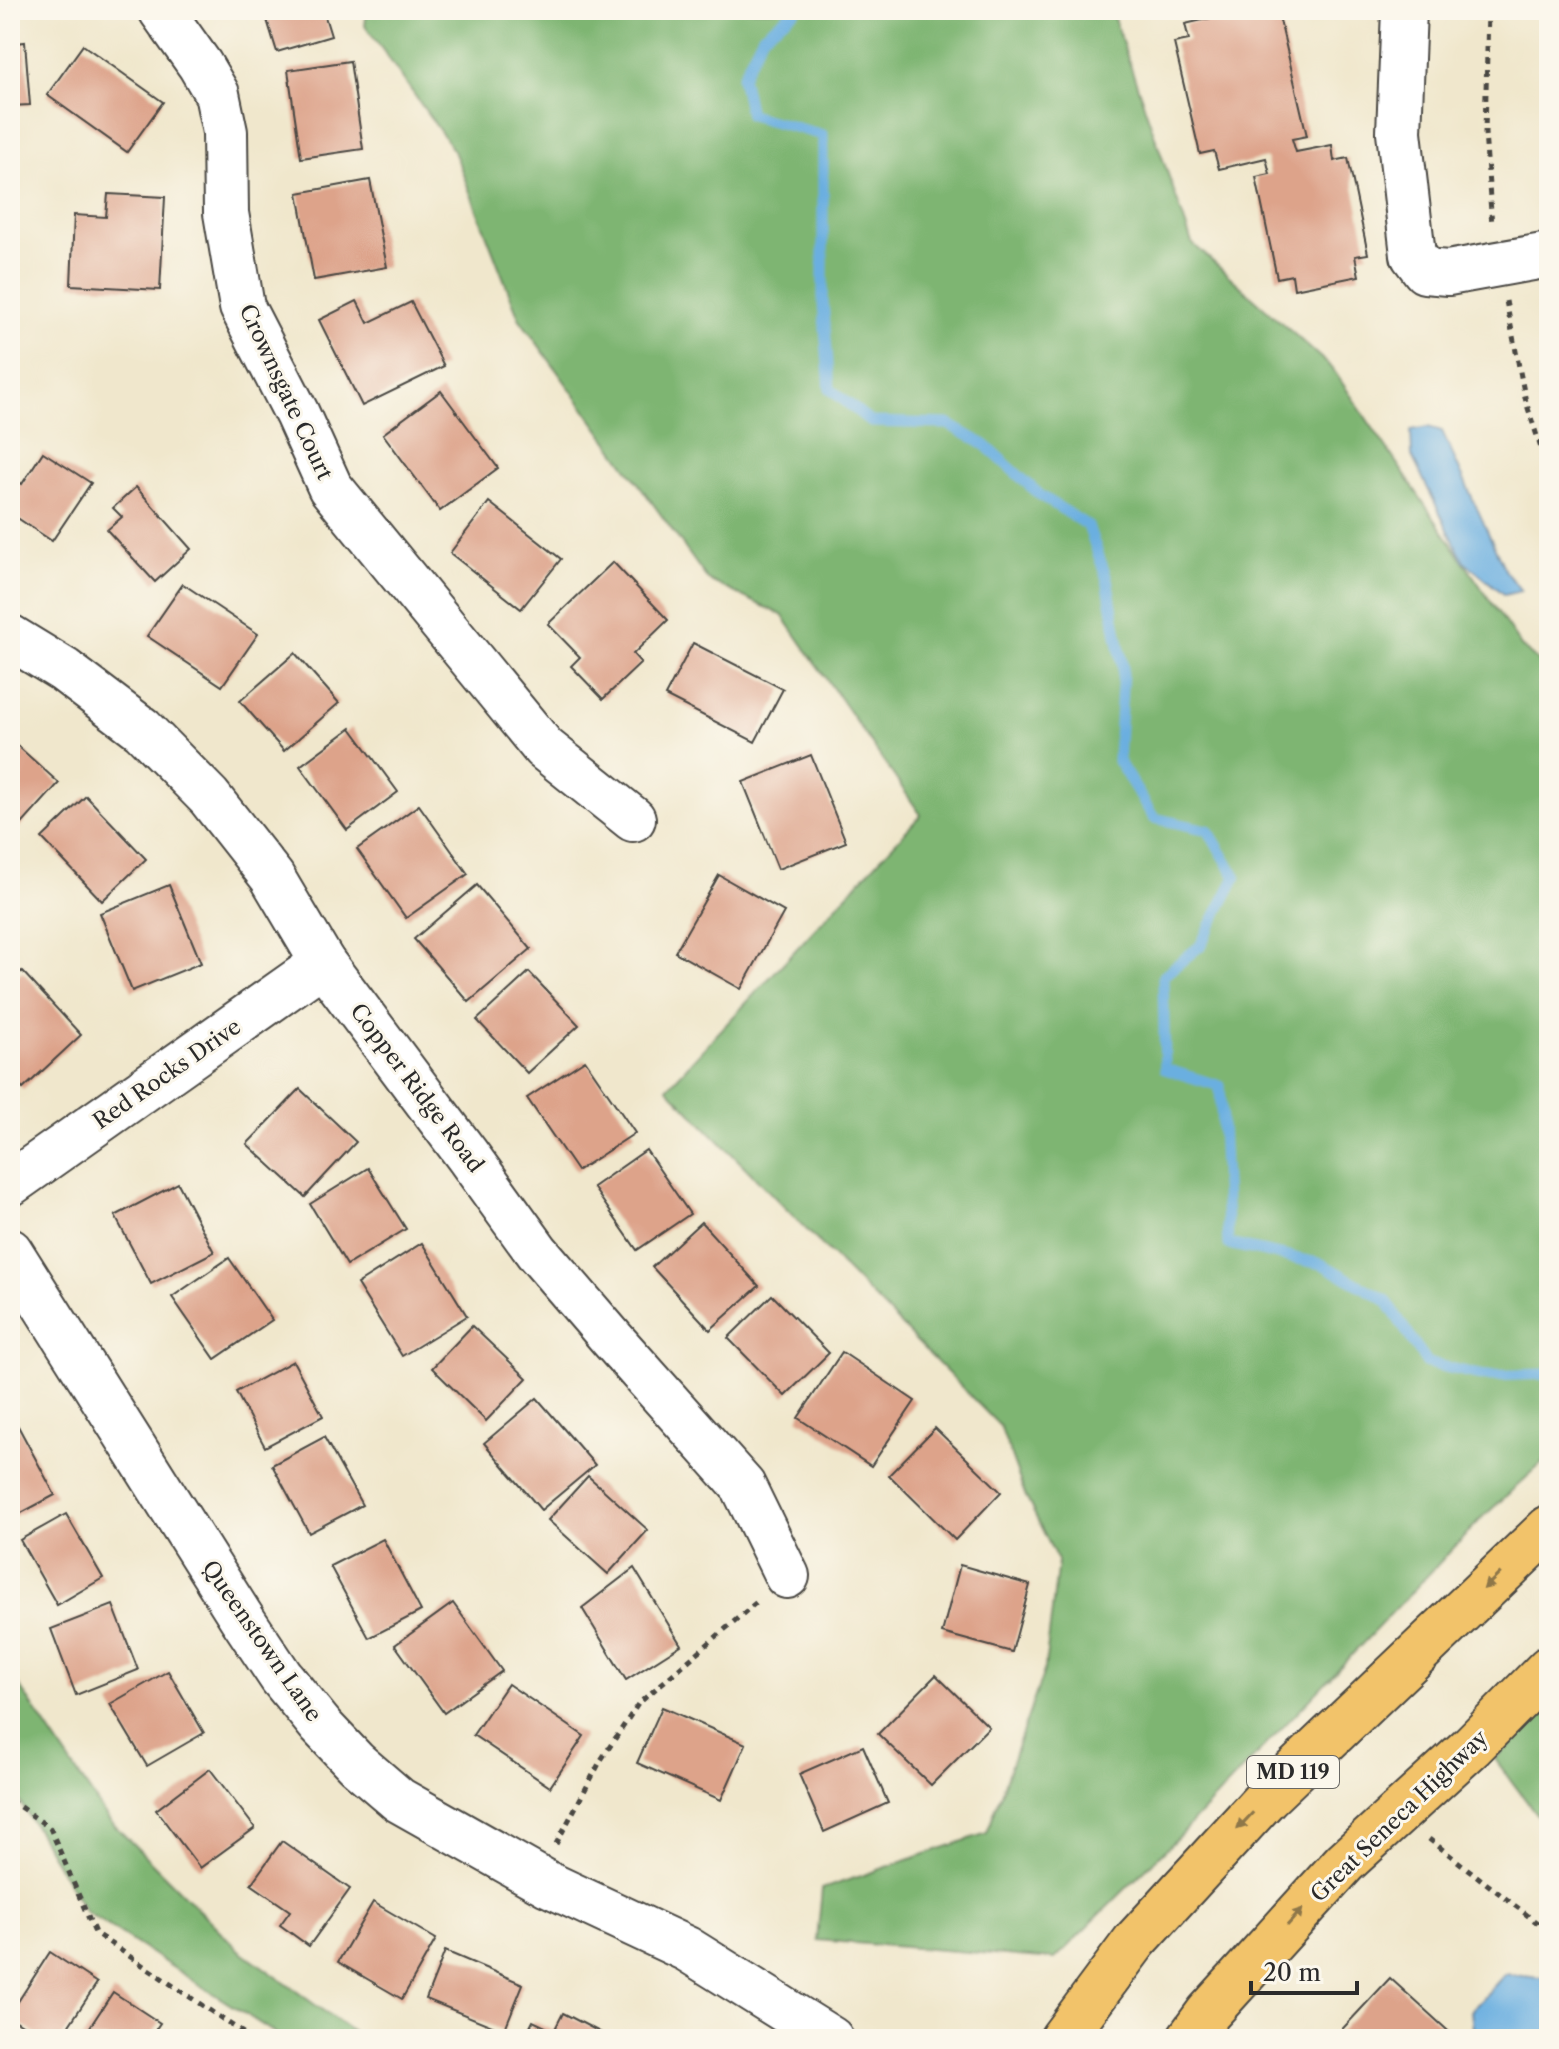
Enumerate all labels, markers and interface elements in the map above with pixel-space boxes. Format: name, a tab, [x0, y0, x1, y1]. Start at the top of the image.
street label: Crownsgate Court	[234, 300, 339, 484]
street label: Copper Ridge Road	[345, 998, 489, 1178]
street label: Red Rocks Drive	[88, 1013, 246, 1135]
street label: Queenstown Lane	[196, 1555, 328, 1727]
one-way arrow	[1483, 1572, 1502, 1590]
street label: Great Seneca Highway	[1305, 1724, 1494, 1908]
road number: MD 119	[1247, 1756, 1339, 1788]
one-way arrow	[1237, 1811, 1255, 1830]
one-way arrow	[1286, 1908, 1304, 1927]
scale bar	[1251, 1945, 1357, 1995]
text: 20 m	[1263, 1958, 1321, 1987]

